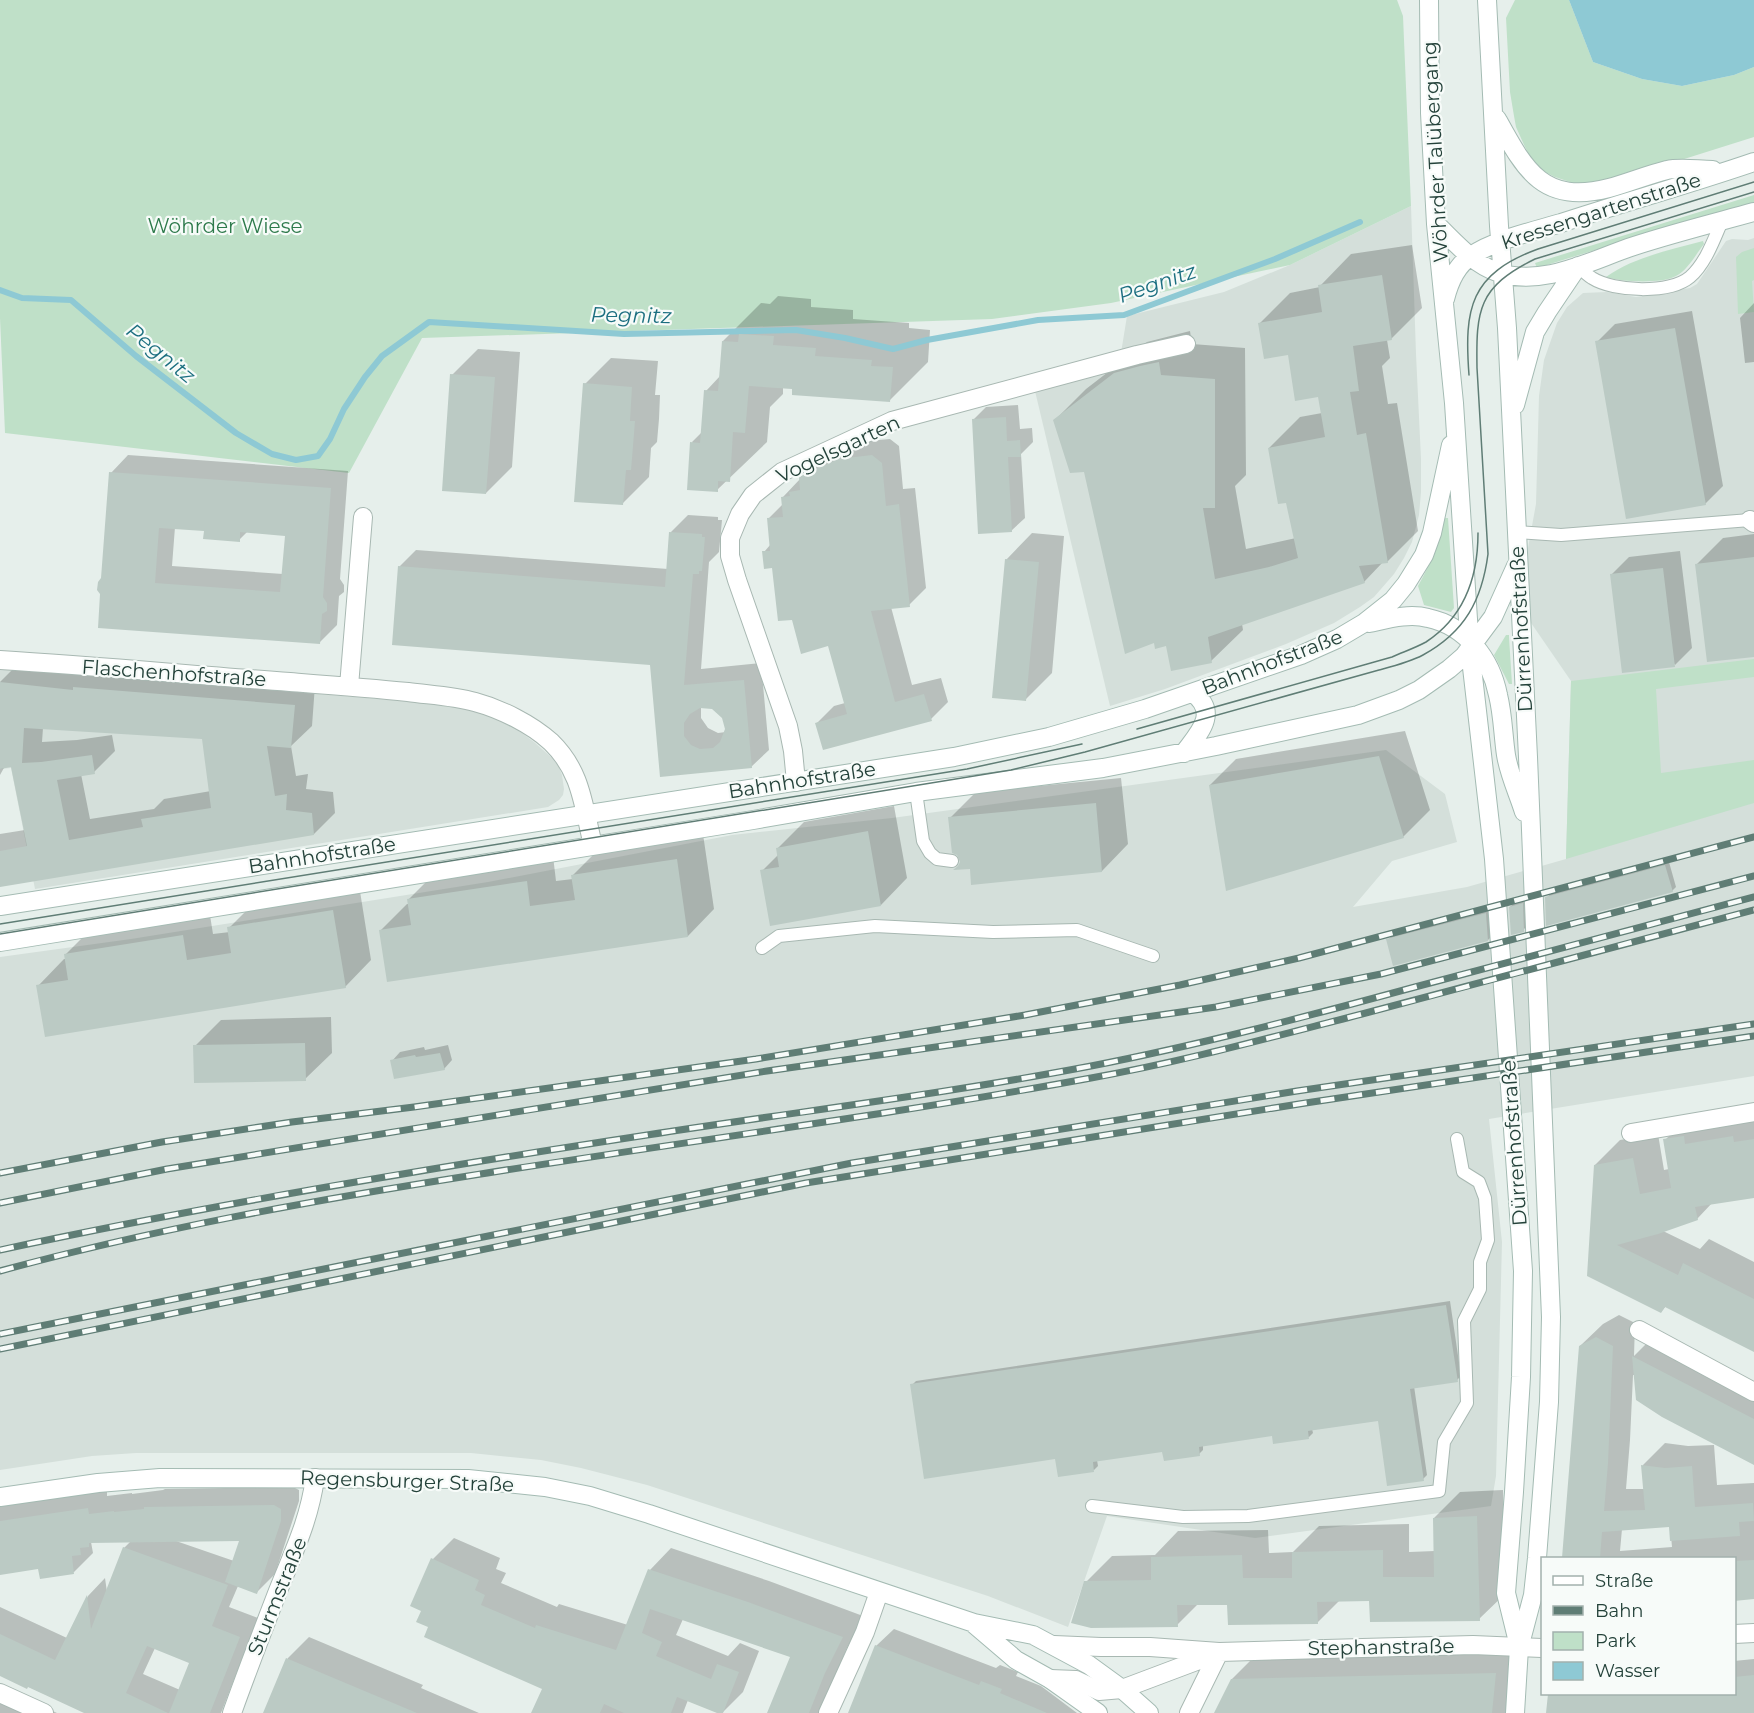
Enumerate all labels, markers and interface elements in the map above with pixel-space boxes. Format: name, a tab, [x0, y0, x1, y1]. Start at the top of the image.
street label: Wöhrder Talübergang	[1417, 41, 1453, 263]
street label: Kressengartenstraße	[1498, 167, 1704, 255]
park label: Wöhrder Wiese	[147, 214, 303, 238]
water label: Pegnitz	[1115, 258, 1200, 308]
water label: Pegnitz	[590, 302, 672, 328]
water label: Pegnitz	[122, 318, 201, 388]
street label: Vogelsgarten	[772, 410, 904, 488]
street label: Dürrenhofstraße	[1505, 545, 1537, 713]
street label: Bahnhofstraße	[1198, 624, 1346, 700]
street label: Flaschenhofstraße	[81, 655, 267, 691]
street label: Bahnhofstraße	[726, 756, 878, 804]
street label: Bahnhofstraße	[246, 831, 398, 879]
street label: Dürrenhofstraße	[1496, 1059, 1532, 1227]
street label: Regensburger Straße	[300, 1465, 514, 1497]
street label: Sturmstraße	[242, 1533, 312, 1659]
legend	[1541, 1557, 1736, 1695]
text: Straße	[1595, 1570, 1654, 1592]
text: Bahn	[1595, 1600, 1644, 1622]
text: Park	[1595, 1630, 1636, 1652]
street label: Stephanstraße	[1307, 1634, 1455, 1660]
text: Wasser	[1595, 1660, 1660, 1682]

